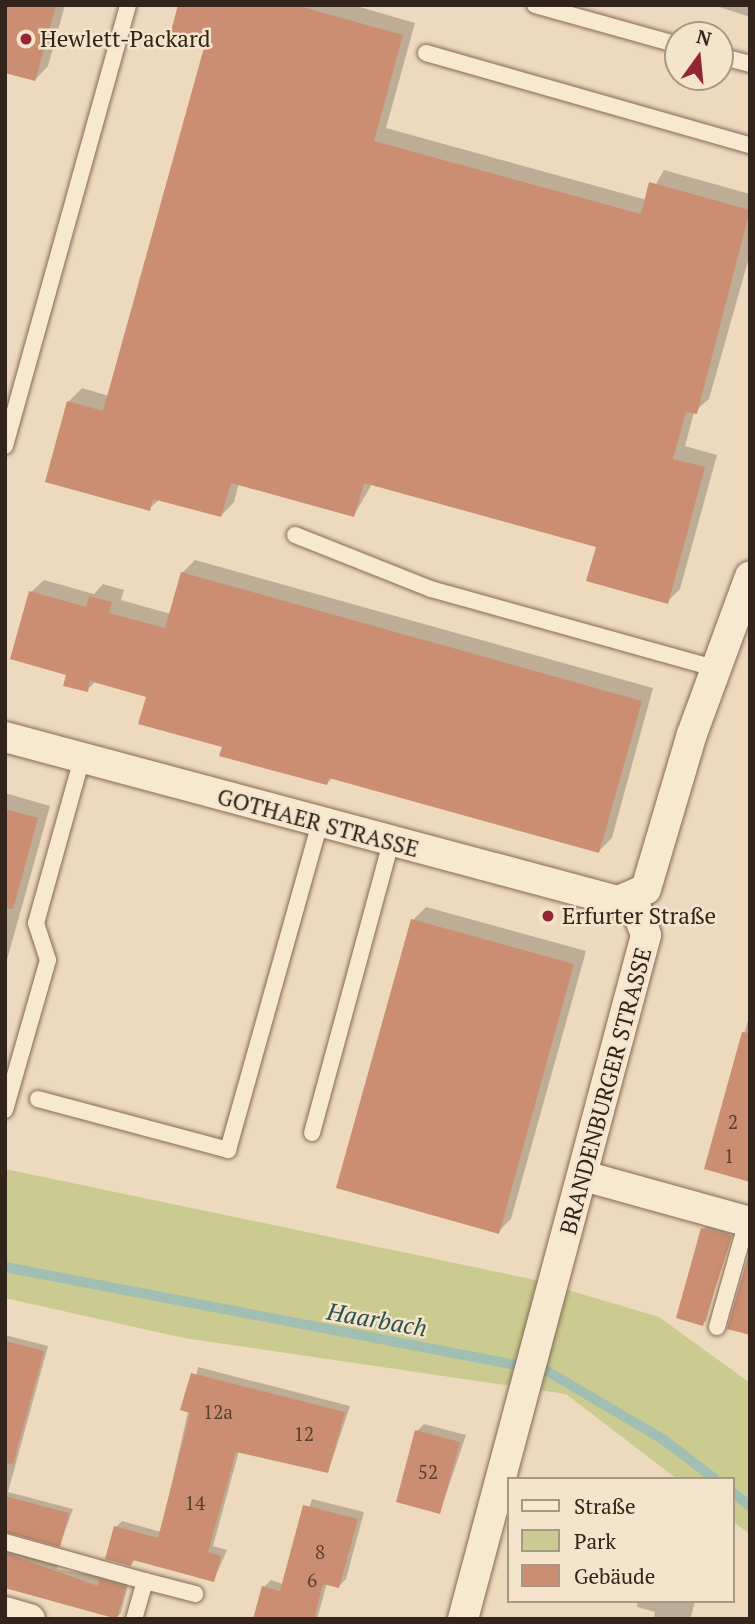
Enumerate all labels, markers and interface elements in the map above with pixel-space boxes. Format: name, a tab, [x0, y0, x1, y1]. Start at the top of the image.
north arrow	[664, 21, 734, 91]
text: N	[694, 23, 714, 51]
place label: Hewlett-Packard	[40, 25, 211, 53]
marker: Hewlett-Packard	[18, 31, 34, 47]
street label: GOTHAER STRASSE	[214, 783, 422, 863]
place label: Erfurter Straße	[562, 902, 716, 930]
marker: Erfurter Straße	[540, 908, 556, 924]
street label: BRANDENBURGER STRASSE	[554, 945, 658, 1237]
house number: 2	[728, 1111, 738, 1133]
house number: 1	[724, 1145, 734, 1167]
water label: Haarbach	[325, 1297, 429, 1343]
house number: 12a	[203, 1401, 233, 1423]
house number: 12	[294, 1423, 314, 1445]
house number: 52	[418, 1461, 438, 1483]
legend	[506, 1477, 734, 1603]
house number: 14	[185, 1492, 205, 1514]
text: Straße	[574, 1492, 636, 1520]
text: Park	[574, 1527, 616, 1555]
house number: 8	[315, 1541, 325, 1563]
text: Gebäude	[574, 1562, 655, 1590]
house number: 6	[307, 1569, 317, 1591]

